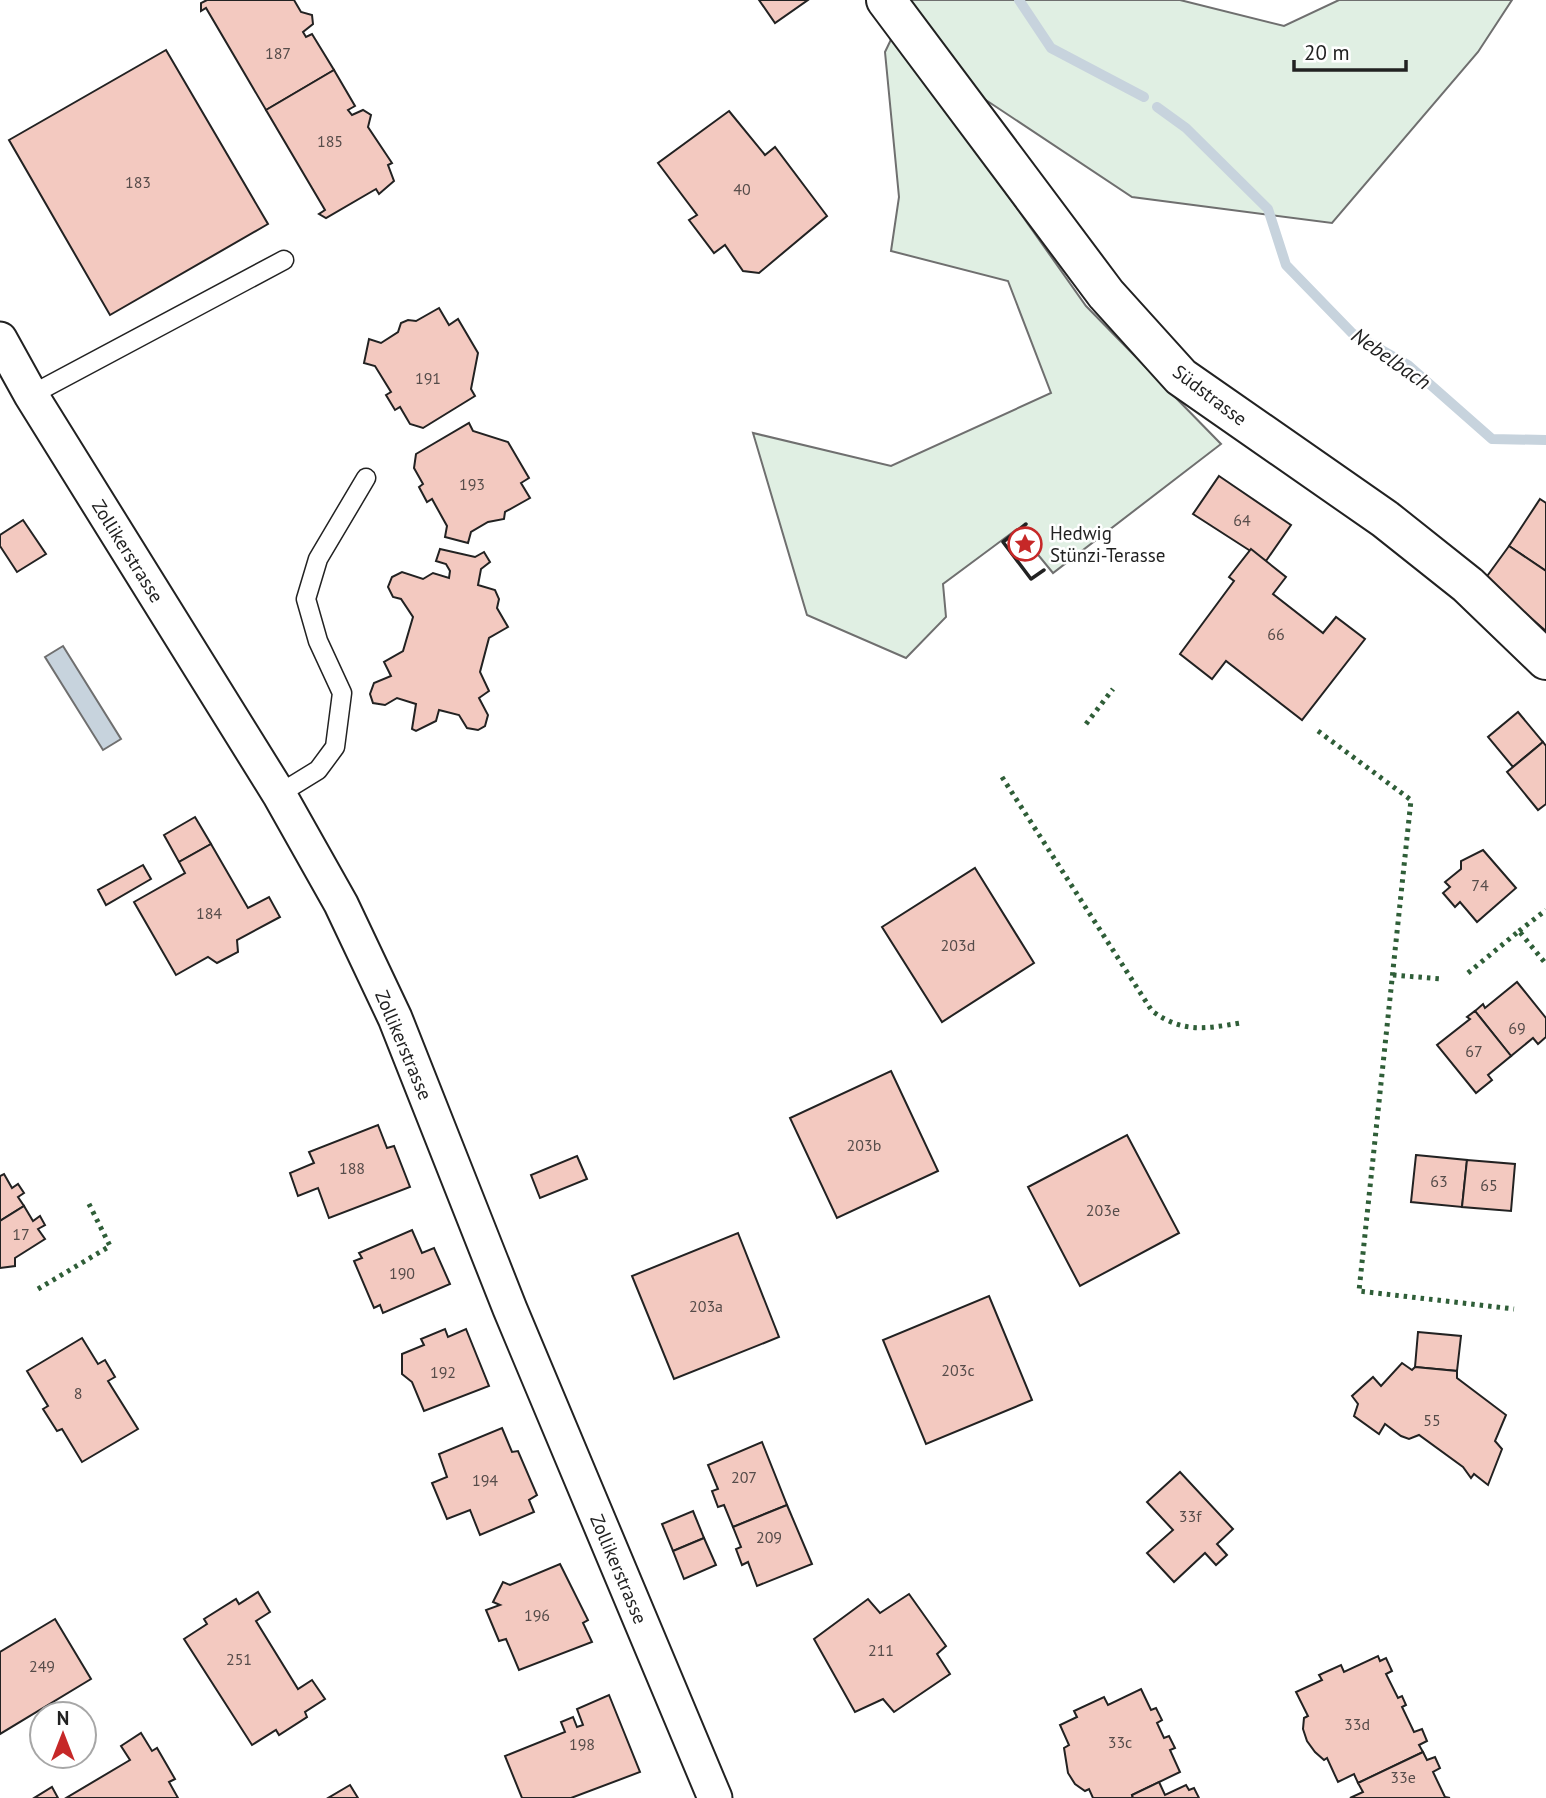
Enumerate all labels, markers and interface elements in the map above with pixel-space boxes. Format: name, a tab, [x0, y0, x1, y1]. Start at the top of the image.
scale bar	[1294, 28, 1406, 72]
text: 20 m	[1304, 39, 1350, 66]
house number: 187	[265, 43, 291, 63]
house number: 185	[317, 131, 343, 151]
house number: 183	[125, 172, 151, 192]
house number: 40	[733, 179, 751, 199]
water label: Nebelbach	[1346, 322, 1436, 396]
street label: Südstrasse	[1168, 359, 1252, 431]
house number: 191	[415, 368, 441, 388]
house number: 193	[459, 474, 485, 494]
street label: Zollikerstrasse	[87, 495, 169, 607]
house number: 64	[1233, 510, 1251, 530]
place label: Hedwig Stünzi-Terasse	[1050, 521, 1165, 567]
place icon: Hedwig Stünzi-Terasse	[1006, 525, 1044, 563]
house number: 66	[1267, 624, 1285, 644]
house number: 74	[1471, 875, 1489, 895]
house number: 184	[196, 903, 222, 923]
house number: 203d	[941, 935, 975, 955]
street label: Zollikerstrasse	[370, 987, 438, 1103]
house number: 69	[1508, 1018, 1526, 1038]
house number: 67	[1465, 1041, 1483, 1061]
house number: 203b	[847, 1135, 881, 1155]
house number: 188	[339, 1158, 365, 1178]
house number: 63	[1430, 1171, 1448, 1191]
house number: 65	[1480, 1175, 1498, 1195]
house number: 203e	[1086, 1200, 1120, 1220]
house number: 17	[12, 1224, 30, 1244]
house number: 190	[389, 1263, 415, 1283]
house number: 203a	[689, 1296, 723, 1316]
house number: 203c	[941, 1360, 975, 1380]
house number: 192	[430, 1362, 456, 1382]
house number: 8	[74, 1383, 82, 1403]
house number: 55	[1423, 1410, 1441, 1430]
house number: 207	[731, 1467, 757, 1487]
house number: 194	[472, 1470, 498, 1490]
house number: 33f	[1179, 1506, 1202, 1526]
street label: Zollikerstrasse	[585, 1511, 653, 1627]
house number: 209	[756, 1527, 782, 1547]
house number: 196	[524, 1605, 550, 1625]
house number: 211	[868, 1640, 894, 1660]
house number: 251	[226, 1649, 252, 1669]
house number: 249	[29, 1656, 55, 1676]
north arrow	[28, 1700, 98, 1770]
text: N	[57, 1706, 69, 1730]
house number: 33d	[1344, 1714, 1370, 1734]
house number: 33c	[1108, 1732, 1132, 1752]
house number: 198	[569, 1734, 595, 1754]
house number: 33e	[1390, 1767, 1416, 1787]

